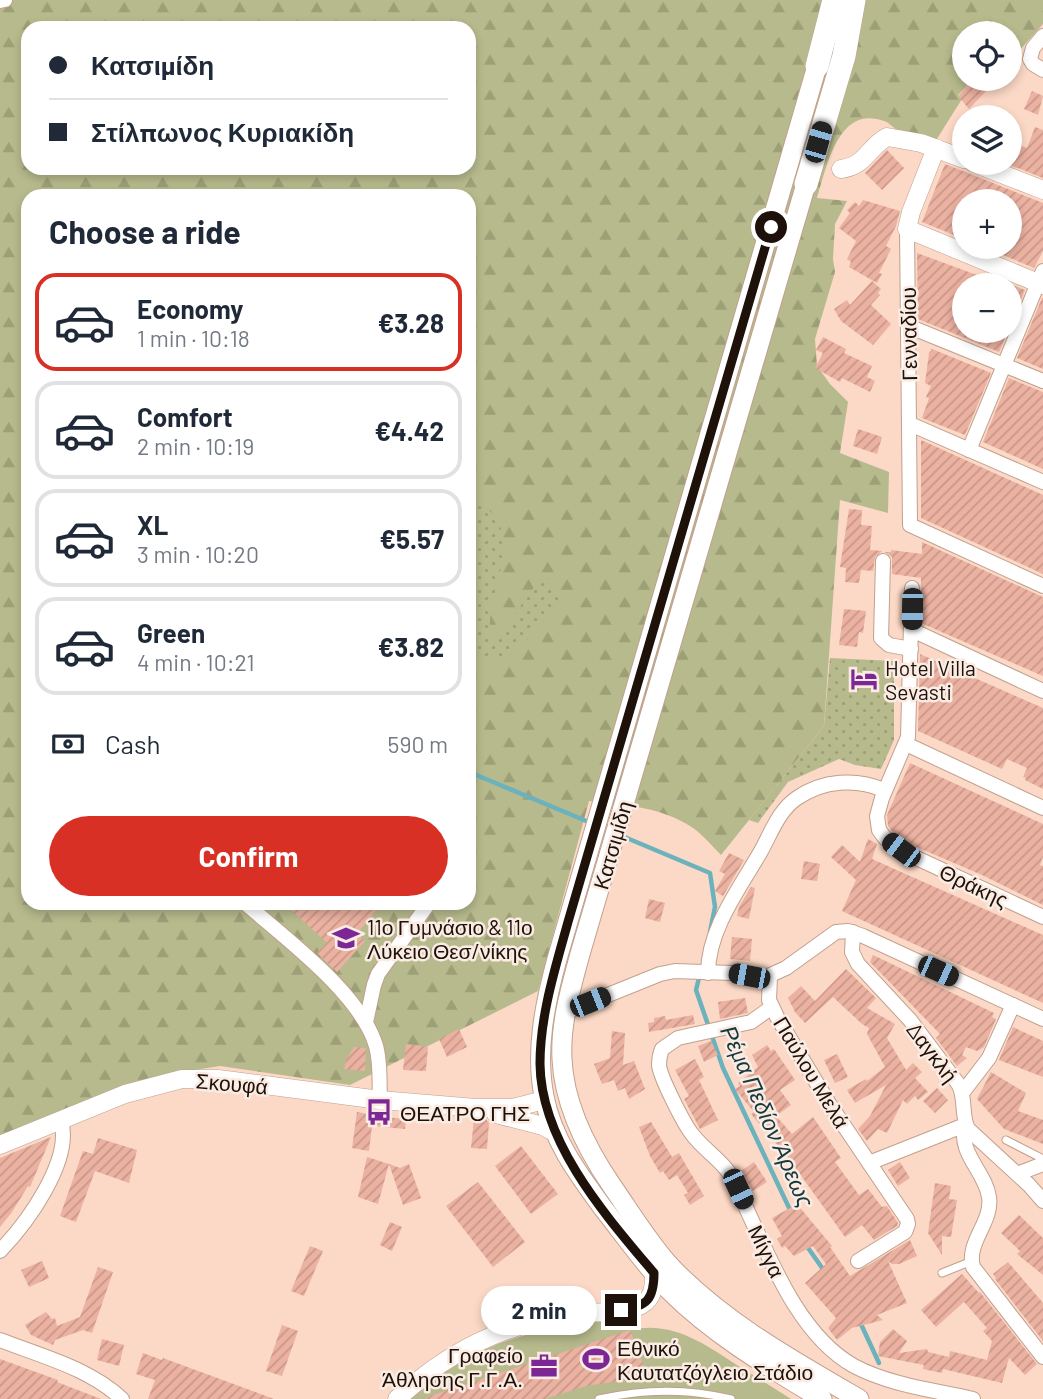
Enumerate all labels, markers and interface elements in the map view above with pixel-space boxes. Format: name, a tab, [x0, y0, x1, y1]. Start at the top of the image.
map controls	[952, 21, 1022, 343]
button: locate	[952, 21, 1022, 91]
text: Κατσιμίδη	[91, 49, 214, 80]
button: layers	[952, 105, 1022, 175]
text: Στίλπωνος Κυριακίδη	[91, 116, 354, 147]
car	[803, 119, 834, 165]
button: +	[952, 189, 1022, 259]
route start	[755, 211, 787, 243]
text: Choose a ride	[49, 212, 241, 250]
button: −	[952, 273, 1022, 343]
street label: Γενναδίου	[895, 287, 921, 381]
icon: car	[53, 291, 116, 354]
text: Economy	[137, 293, 243, 324]
text: €3.28	[378, 307, 444, 338]
text: 1 min · 10:18	[137, 324, 250, 352]
icon: car	[53, 399, 116, 462]
text: Comfort	[137, 401, 233, 432]
text: €4.42	[374, 415, 444, 446]
text: 2 min · 10:19	[137, 432, 254, 460]
icon: car	[53, 507, 116, 570]
text: XL	[137, 509, 168, 540]
text: €5.57	[380, 523, 444, 554]
text: 3 min · 10:20	[137, 540, 259, 568]
car	[902, 588, 923, 630]
icon: car	[53, 615, 116, 678]
text: Green	[137, 617, 205, 648]
text: €3.82	[378, 631, 444, 662]
text: 4 min · 10:21	[137, 648, 254, 676]
place label: Hotel Villa Sevasti	[885, 655, 976, 704]
hotel icon: Hotel Villa Sevasti	[849, 664, 879, 694]
icon: cash	[49, 725, 87, 763]
text: Cash	[105, 728, 160, 759]
text: 590 m	[388, 730, 448, 758]
street label: Κατσιμίδη	[587, 798, 637, 892]
button: Confirm	[49, 816, 448, 896]
car	[878, 829, 925, 871]
street label: Θράκης	[936, 858, 1012, 912]
place label: 11ο Γυμνάσιο & 11ο Λύκειο Θεσ/νίκης	[367, 914, 533, 963]
school or university icon: 11ο Γυμνάσιο & 11ο Λύκειο Θεσ/νίκης	[331, 923, 361, 953]
car	[915, 953, 962, 989]
car	[727, 962, 772, 990]
car	[567, 984, 614, 1020]
street label: Παύλου Μελά	[769, 1012, 855, 1132]
street label: Δαγκλή	[902, 1017, 964, 1087]
water label: Ρέμα Πεδίον Άρεως	[715, 1021, 821, 1212]
street label: Σκουφά	[195, 1067, 269, 1099]
bus stop icon: ΘΕΑΤΡΟ ΓΗΣ	[364, 1097, 394, 1127]
place label: ΘΕΑΤΡΟ ΓΗΣ	[400, 1100, 530, 1125]
car	[720, 1166, 757, 1212]
street label: Μίγγα	[744, 1221, 790, 1281]
callout: 2 min	[481, 1286, 596, 1334]
route end	[605, 1294, 637, 1326]
text: 2 min	[511, 1296, 567, 1324]
place label: Εθνικό Καυτατζόγλειο Στάδιο	[617, 1335, 813, 1384]
place label: Γραφείο Άθλησης Γ.Γ.Α.	[382, 1342, 523, 1391]
sports icon: Εθνικό Καυτατζόγλειο Στάδιο	[581, 1344, 611, 1374]
office icon: Γραφείο Άθλησης Γ.Γ.Α.	[529, 1351, 559, 1381]

